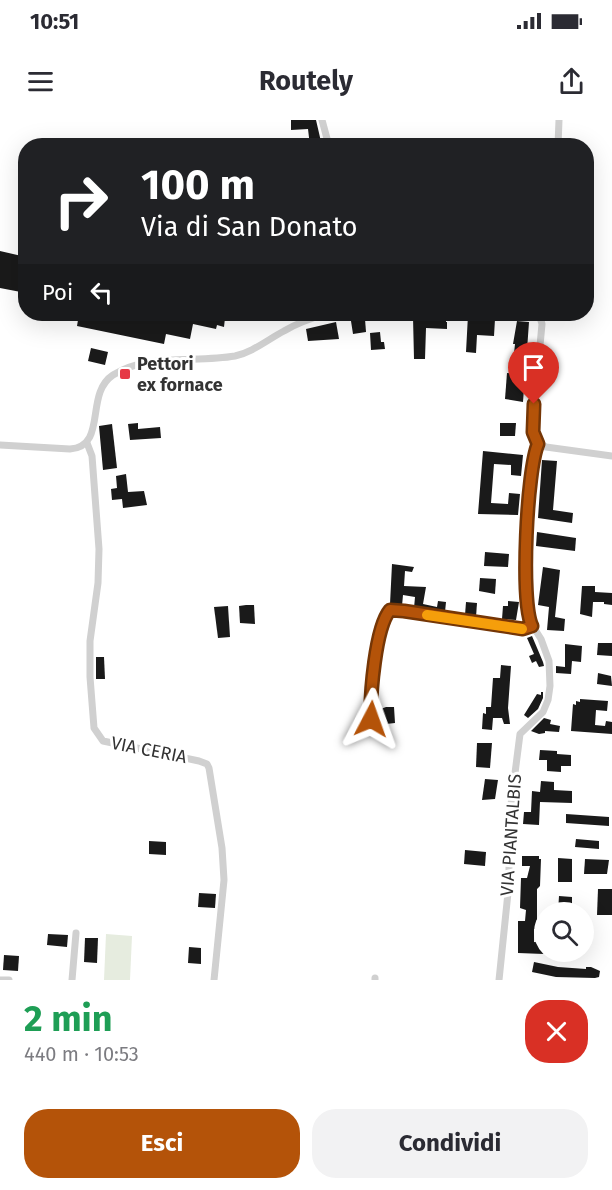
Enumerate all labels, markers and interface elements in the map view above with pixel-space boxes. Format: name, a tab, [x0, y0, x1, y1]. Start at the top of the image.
text: 10:51	[30, 8, 79, 35]
icon: menu	[24, 65, 57, 98]
text: Routely	[259, 65, 353, 97]
icon: share	[555, 65, 588, 98]
text: 100 m	[141, 160, 255, 210]
icon: right	[42, 162, 120, 240]
text: Via di San Donato	[141, 211, 358, 243]
icon: left	[85, 276, 118, 309]
text: Poi	[42, 279, 73, 306]
pin	[508, 342, 559, 404]
icon: arrive	[517, 351, 550, 384]
place label: Pettori ex fornace	[137, 353, 223, 396]
marker: Pettori ex fornace	[118, 367, 132, 381]
position arrow	[339, 687, 403, 751]
street label: VIA CERIA	[109, 732, 189, 768]
street label: VIA PIANTALBIS	[496, 773, 526, 897]
map controls	[534, 902, 594, 962]
button: search	[534, 902, 594, 962]
text: 2 min	[24, 997, 113, 1041]
button: close	[525, 1000, 588, 1063]
text: 440 m · 10:53	[24, 1042, 139, 1066]
button: Esci	[24, 1109, 300, 1178]
button: Condividi	[312, 1109, 588, 1178]

